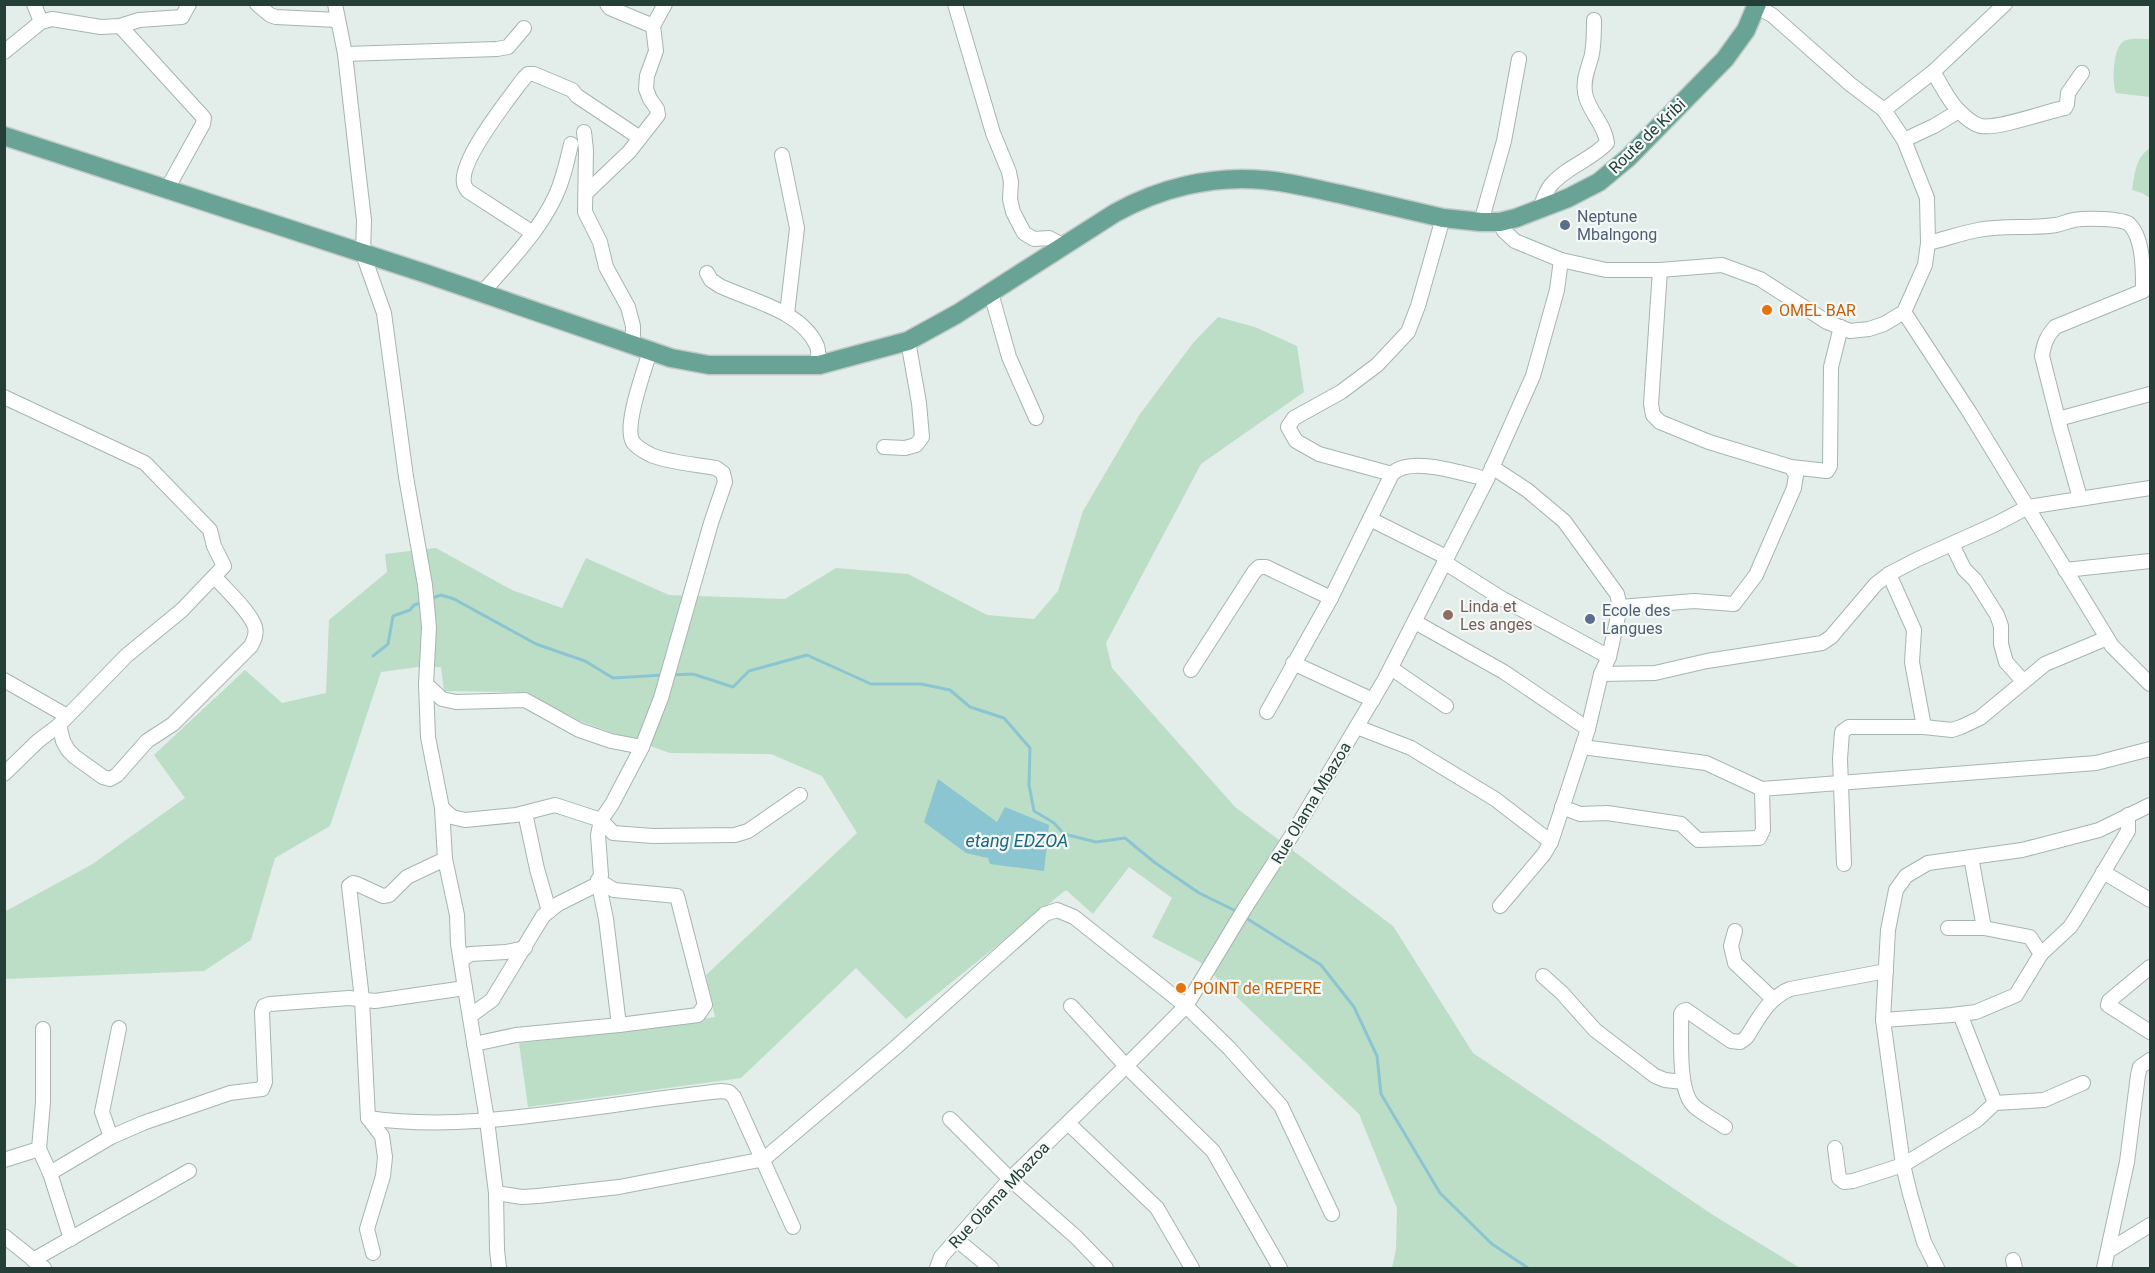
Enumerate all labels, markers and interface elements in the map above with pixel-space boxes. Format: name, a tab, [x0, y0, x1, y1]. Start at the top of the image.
street label: Route de Kribi	[1605, 95, 1689, 177]
place label: Neptune Mbalngong	[1577, 207, 1657, 244]
marker: Neptune Mbalngong	[1558, 218, 1572, 232]
place label: OMEL BAR	[1779, 301, 1856, 320]
marker: OMEL BAR	[1760, 303, 1774, 317]
place label: Linda et Les anges	[1460, 597, 1533, 634]
place label: Ecole des Langues	[1602, 601, 1671, 638]
marker: Linda et Les anges	[1441, 608, 1455, 622]
marker: Ecole des Langues	[1583, 612, 1597, 626]
street label: Rue Olama Mbazoa	[1267, 739, 1355, 867]
water label: etang EDZOA	[966, 830, 1068, 851]
place label: POINT de REPERE	[1193, 979, 1321, 998]
marker: POINT de REPERE	[1174, 981, 1188, 995]
street label: Rue Olama Mbazoa	[945, 1138, 1053, 1252]

